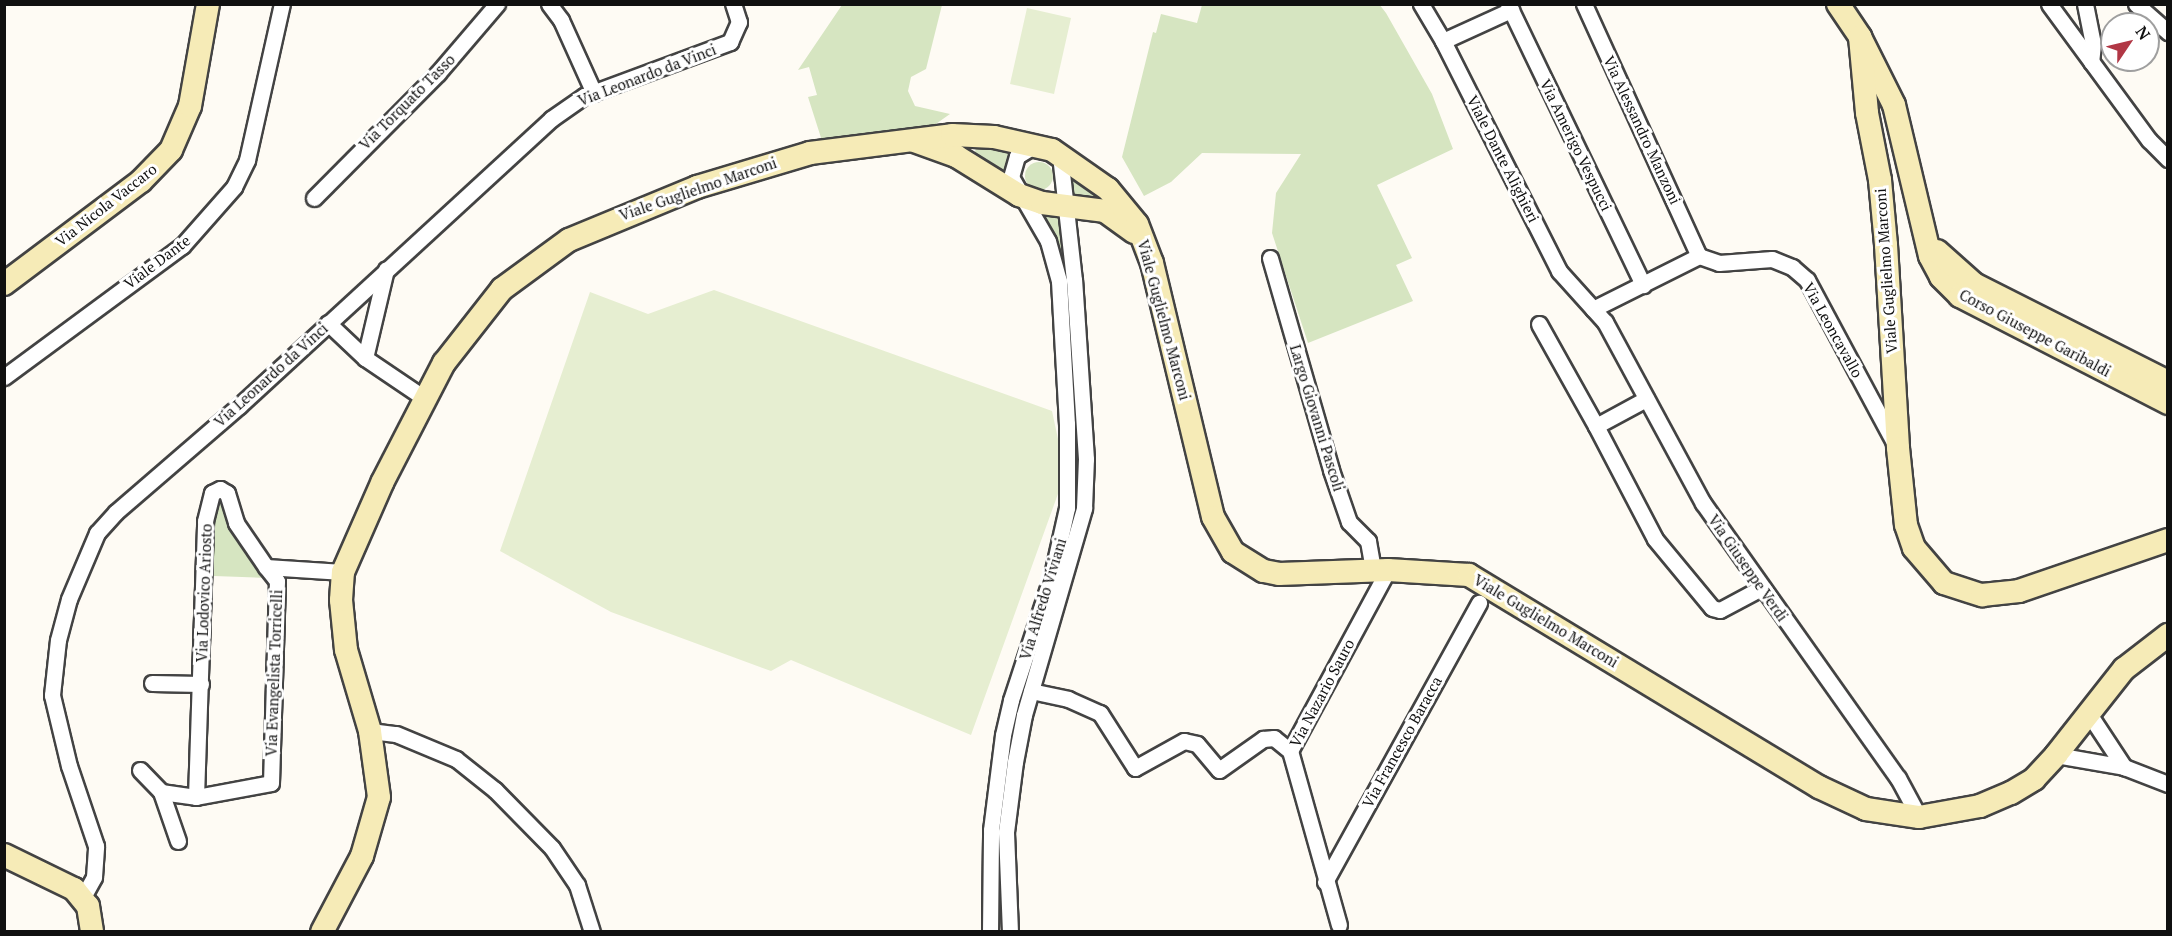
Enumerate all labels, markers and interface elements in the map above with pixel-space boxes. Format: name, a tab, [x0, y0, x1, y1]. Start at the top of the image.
north arrow	[2100, 12, 2160, 72]
text: N	[2131, 22, 2156, 44]
street label: Via Leonardo da Vinci	[575, 40, 719, 110]
street label: Via Torquato Tasso	[355, 50, 459, 154]
street label: Via Alessandro Manzoni	[1600, 53, 1684, 207]
street label: Via Amerigo Vespucci	[1536, 76, 1616, 214]
street label: Viale Dante Alighieri	[1463, 92, 1543, 226]
street label: Viale Guglielmo Marconi	[617, 154, 779, 224]
street label: Via Nicola Vaccaro	[52, 160, 160, 250]
street label: Viale Guglielmo Marconi	[1871, 188, 1901, 354]
street label: Viale Dante	[120, 231, 194, 293]
street label: Viale Guglielmo Marconi	[1134, 238, 1194, 402]
street label: Via Leoncavallo	[1799, 279, 1867, 381]
street label: Corso Giuseppe Garibaldi	[1956, 285, 2114, 381]
street label: Via Leonardo da Vinci	[210, 319, 332, 431]
street label: Largo Giovanni Pascoli	[1286, 342, 1348, 494]
street label: Via Giuseppe Verdi	[1704, 511, 1792, 625]
street label: Via Lodovico Ariosto	[193, 523, 215, 663]
street label: Via Alfredo Viviani	[1016, 535, 1070, 663]
street label: Viale Guglielmo Marconi	[1470, 571, 1622, 671]
street label: Via Evangelista Torricelli	[262, 589, 286, 757]
street label: Via Nazario Sauro	[1286, 636, 1358, 750]
street label: Via Francesco Baracca	[1358, 673, 1446, 811]

